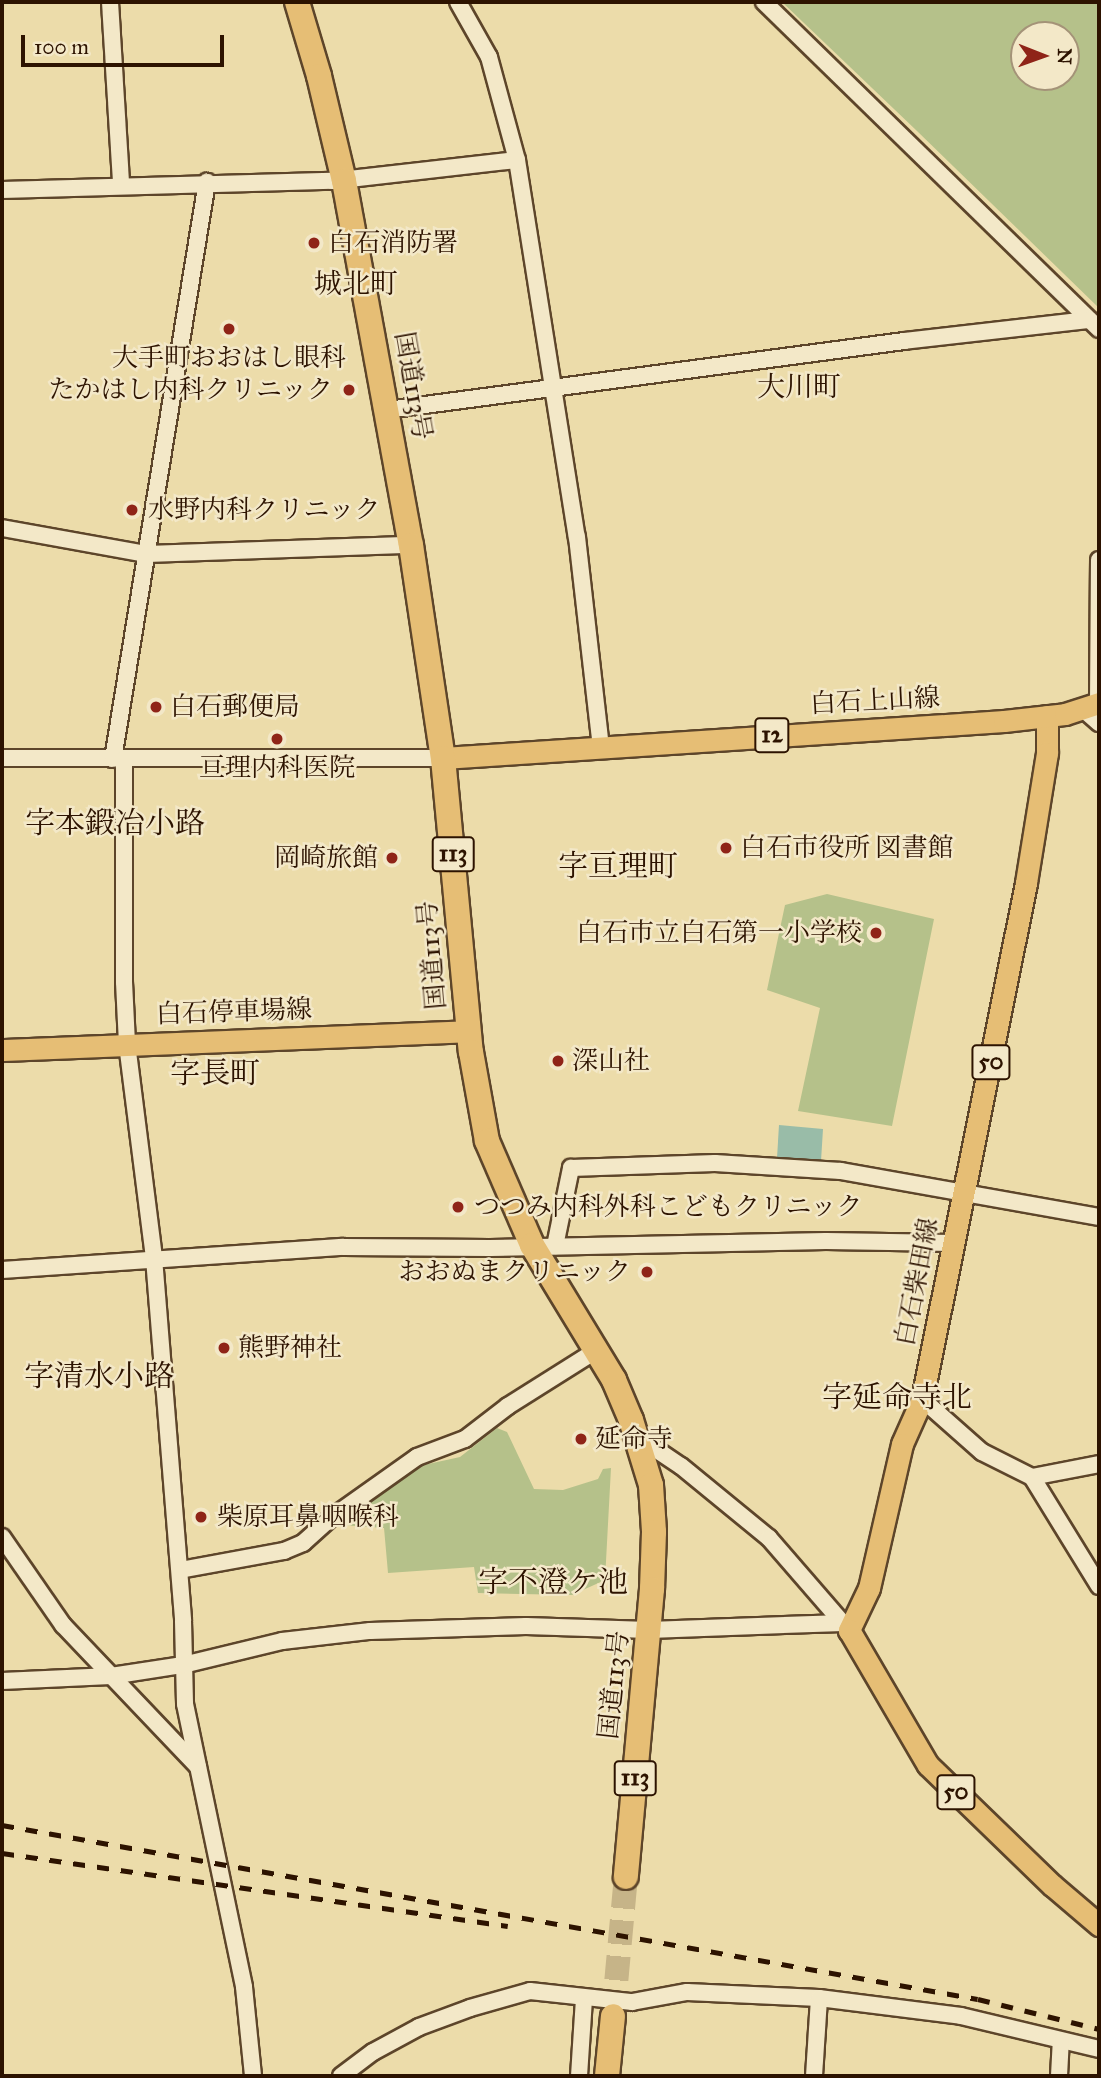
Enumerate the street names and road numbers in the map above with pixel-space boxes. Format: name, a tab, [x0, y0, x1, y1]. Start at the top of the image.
street label: 国道113号	[388, 330, 438, 442]
street label: 白石上山線	[809, 682, 941, 720]
road number: 12	[753, 714, 791, 756]
road number: 113	[430, 834, 476, 874]
street label: 国道113号	[412, 899, 452, 1011]
street label: 白石停車場線	[156, 994, 312, 1030]
road number: 50	[970, 1042, 1012, 1082]
street label: 白石柴田線	[889, 1215, 945, 1349]
street label: 国道113号	[593, 1629, 635, 1741]
road number: 113	[612, 1758, 658, 1798]
road number: 50	[935, 1772, 977, 1812]

